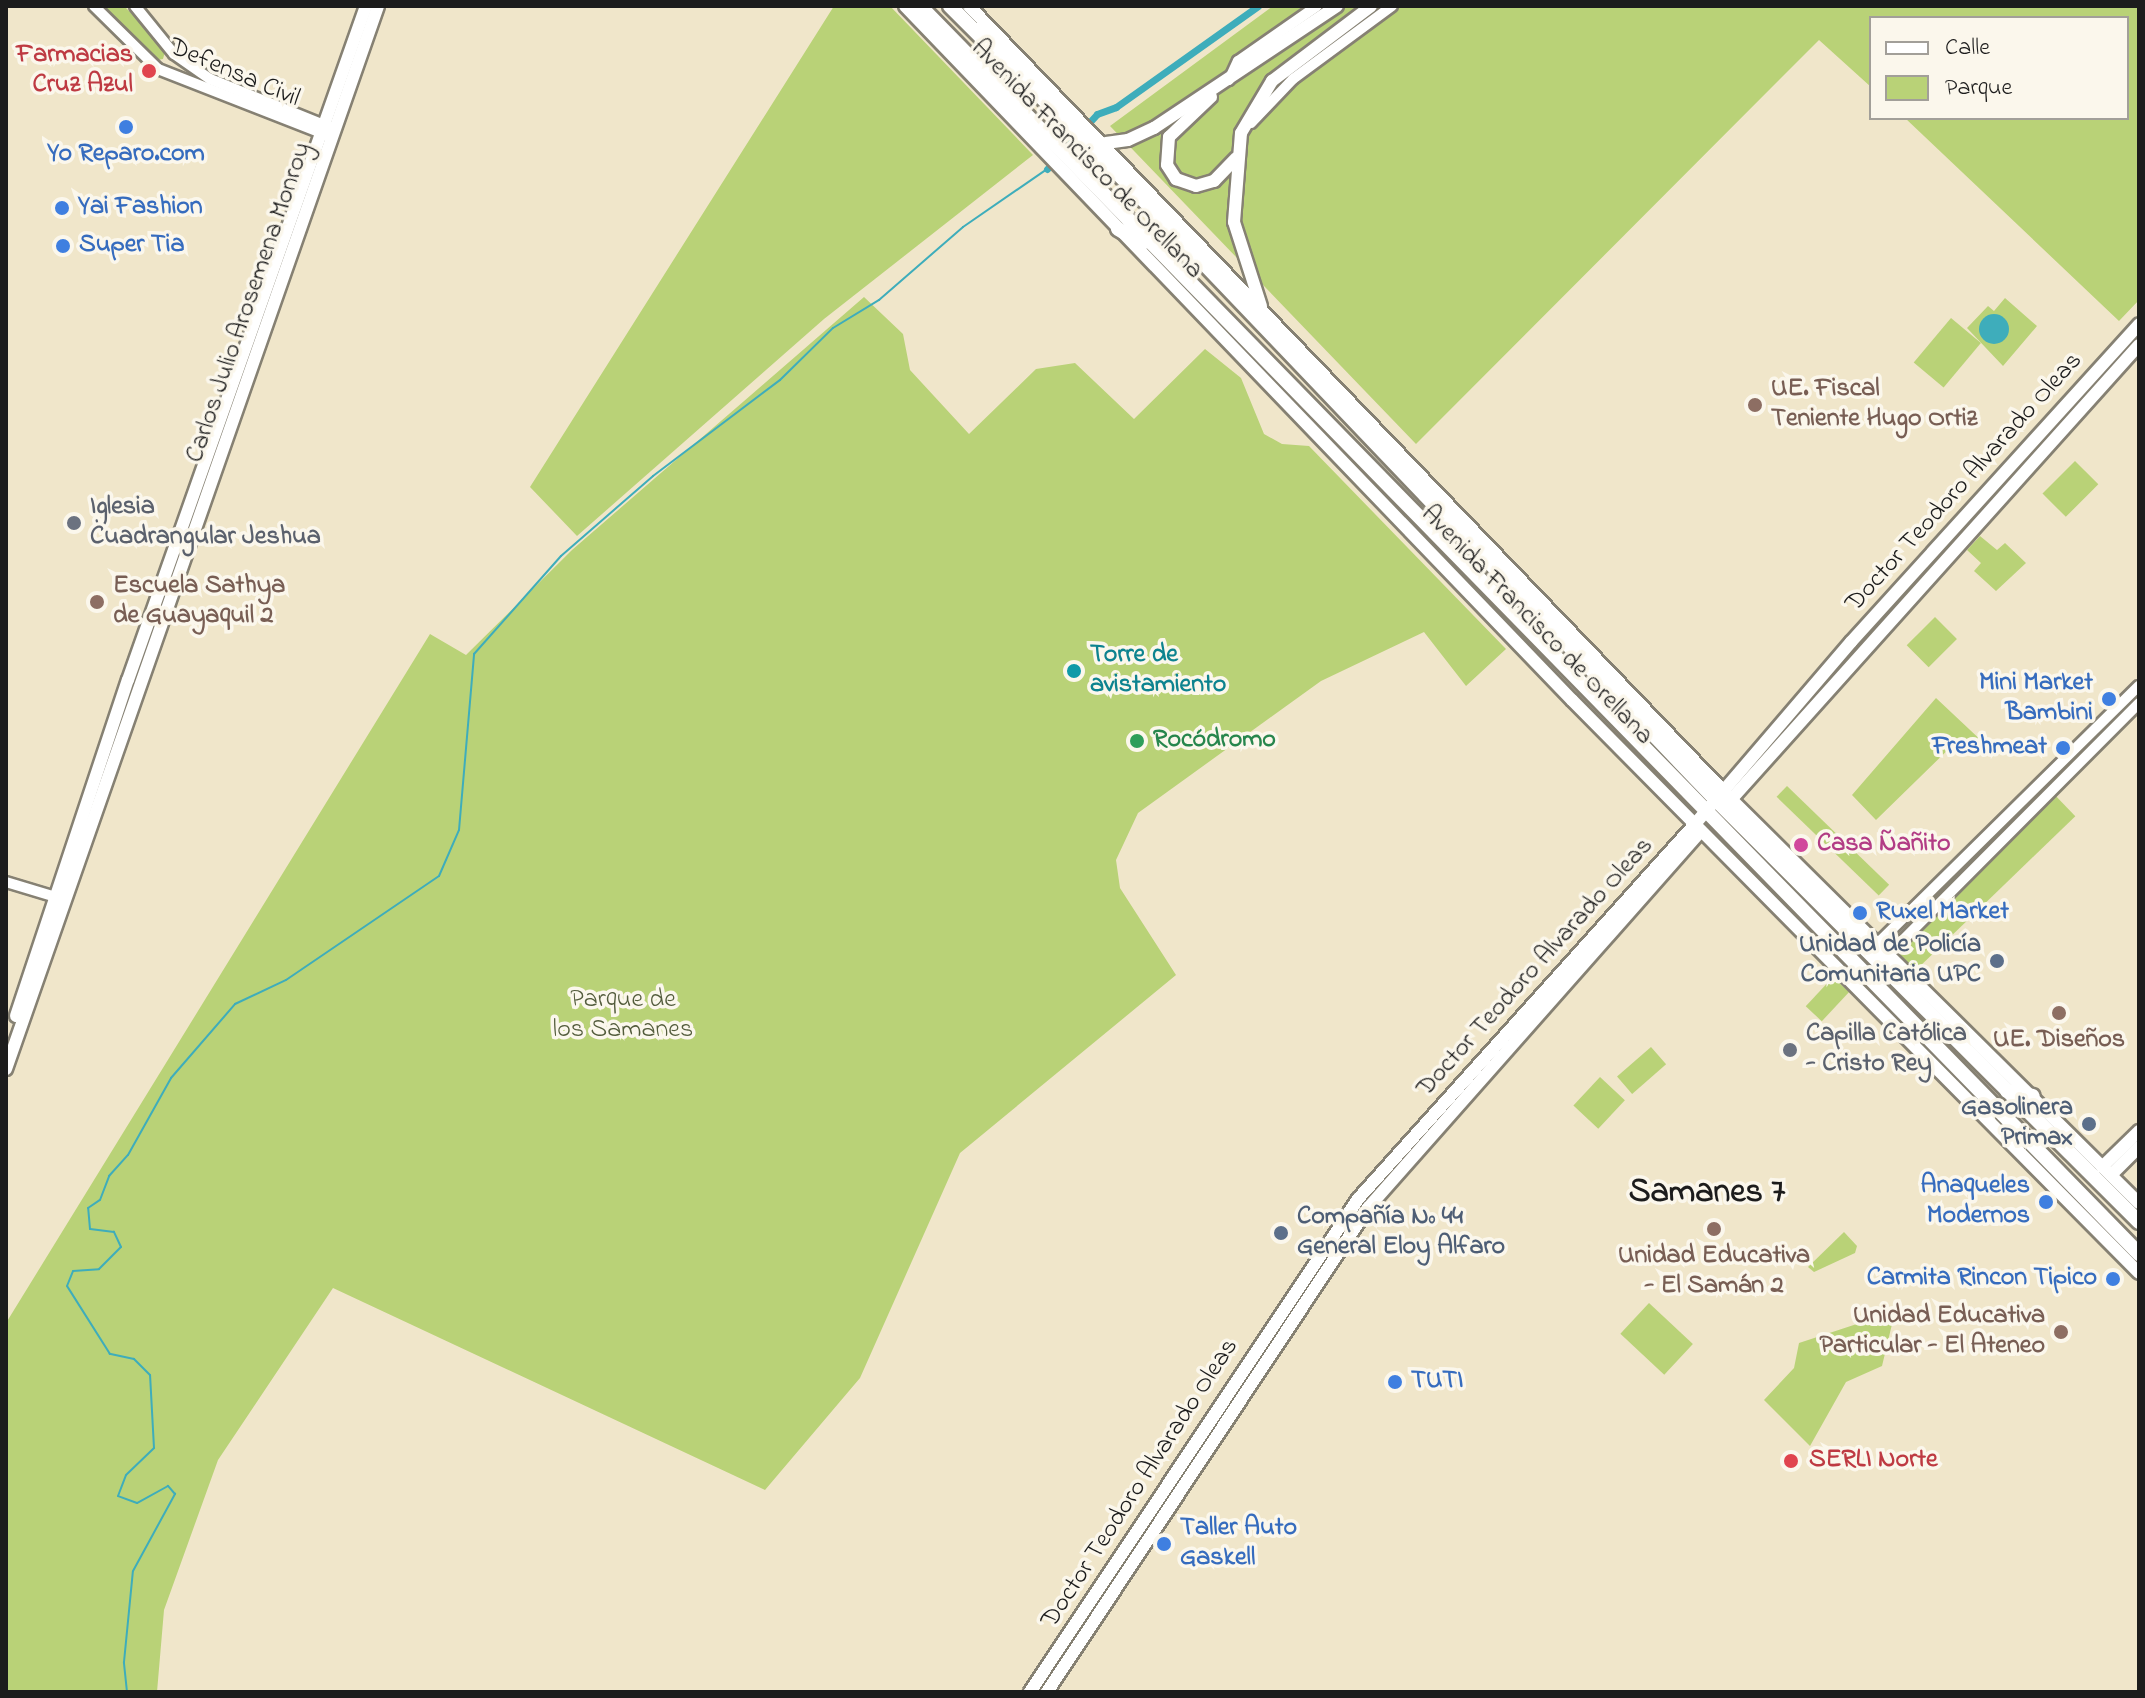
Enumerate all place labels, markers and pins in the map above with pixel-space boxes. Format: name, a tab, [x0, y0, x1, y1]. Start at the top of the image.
place label: Farmacias Cruz Azul	[16, 40, 133, 102]
marker: Farmacias Cruz Azul	[140, 62, 158, 80]
marker: Yo Reparo.com	[117, 118, 135, 136]
place label: Yo Reparo.com	[47, 139, 205, 171]
place label: Yai Fashion	[78, 192, 203, 224]
marker: Yai Fashion	[53, 199, 71, 217]
place label: Super Tia	[79, 230, 184, 262]
marker: Super Tia	[54, 237, 72, 255]
place label: UE. Fiscal Teniente Hugo Ortiz	[1771, 374, 1977, 436]
marker: UE. Fiscal Teniente Hugo Ortiz	[1746, 396, 1764, 414]
place label: Iglesia Cuadrangular Jeshua	[90, 492, 321, 554]
marker: Iglesia Cuadrangular Jeshua	[65, 514, 83, 532]
place label: Escuela Sathya de Guayaquil 2	[113, 571, 285, 632]
marker: Escuela Sathya de Guayaquil 2	[88, 593, 106, 611]
place label: Torre de avistamiento	[1090, 640, 1226, 702]
marker: Torre de avistamiento	[1065, 662, 1083, 680]
place label: Mini Market Bambini	[1979, 668, 2093, 730]
marker: Mini Market Bambini	[2100, 690, 2118, 708]
place label: Rocódromo	[1153, 725, 1276, 757]
marker: Rocódromo	[1128, 732, 1146, 750]
place label: Freshmeat	[1932, 732, 2047, 764]
marker: Freshmeat	[2054, 739, 2072, 757]
place label: Casa Ñañito	[1817, 829, 1950, 861]
marker: Casa Ñañito	[1792, 836, 1810, 854]
place label: Ruxel Market	[1876, 897, 2009, 929]
marker: Ruxel Market	[1851, 904, 1869, 922]
place label: Unidad de Policía Comunitaria UPC	[1799, 930, 1981, 992]
marker: Unidad de Policía Comunitaria UPC	[1988, 952, 2006, 970]
marker: UE. Diseños	[2050, 1004, 2068, 1022]
place label: Capilla Católica - Cristo Rey	[1806, 1019, 1967, 1080]
place label: UE. Diseños	[1993, 1025, 2125, 1057]
marker: Capilla Católica - Cristo Rey	[1781, 1041, 1799, 1059]
place label: Gasolinera Primax	[1961, 1093, 2073, 1154]
marker: Gasolinera Primax	[2080, 1115, 2098, 1133]
place label: Anaqueles Modernos	[1921, 1171, 2030, 1232]
marker: Anaqueles Modernos	[2037, 1193, 2055, 1211]
place label: Compañía Nº 44 General Eloy Alfaro	[1297, 1202, 1505, 1264]
marker: Unidad Educativa - El Samán 2	[1705, 1220, 1723, 1238]
marker: Compañía Nº 44 General Eloy Alfaro	[1272, 1224, 1290, 1242]
place label: Unidad Educativa - El Samán 2	[1618, 1241, 1810, 1302]
place label: Carmita Rincon Tipico	[1867, 1263, 2097, 1295]
marker: Carmita Rincon Tipico	[2104, 1270, 2122, 1288]
place label: Unidad Educativa Particular - El Ateneo	[1819, 1301, 2045, 1362]
marker: Unidad Educativa Particular - El Ateneo	[2052, 1323, 2070, 1341]
place label: TUTI	[1411, 1366, 1463, 1398]
marker: TUTI	[1386, 1373, 1404, 1391]
place label: SERLI Norte	[1809, 1445, 1938, 1477]
marker: SERLI Norte	[1780, 1450, 1802, 1472]
place label: Taller Auto Gaskell	[1180, 1513, 1297, 1574]
marker: Taller Auto Gaskell	[1155, 1535, 1173, 1553]

